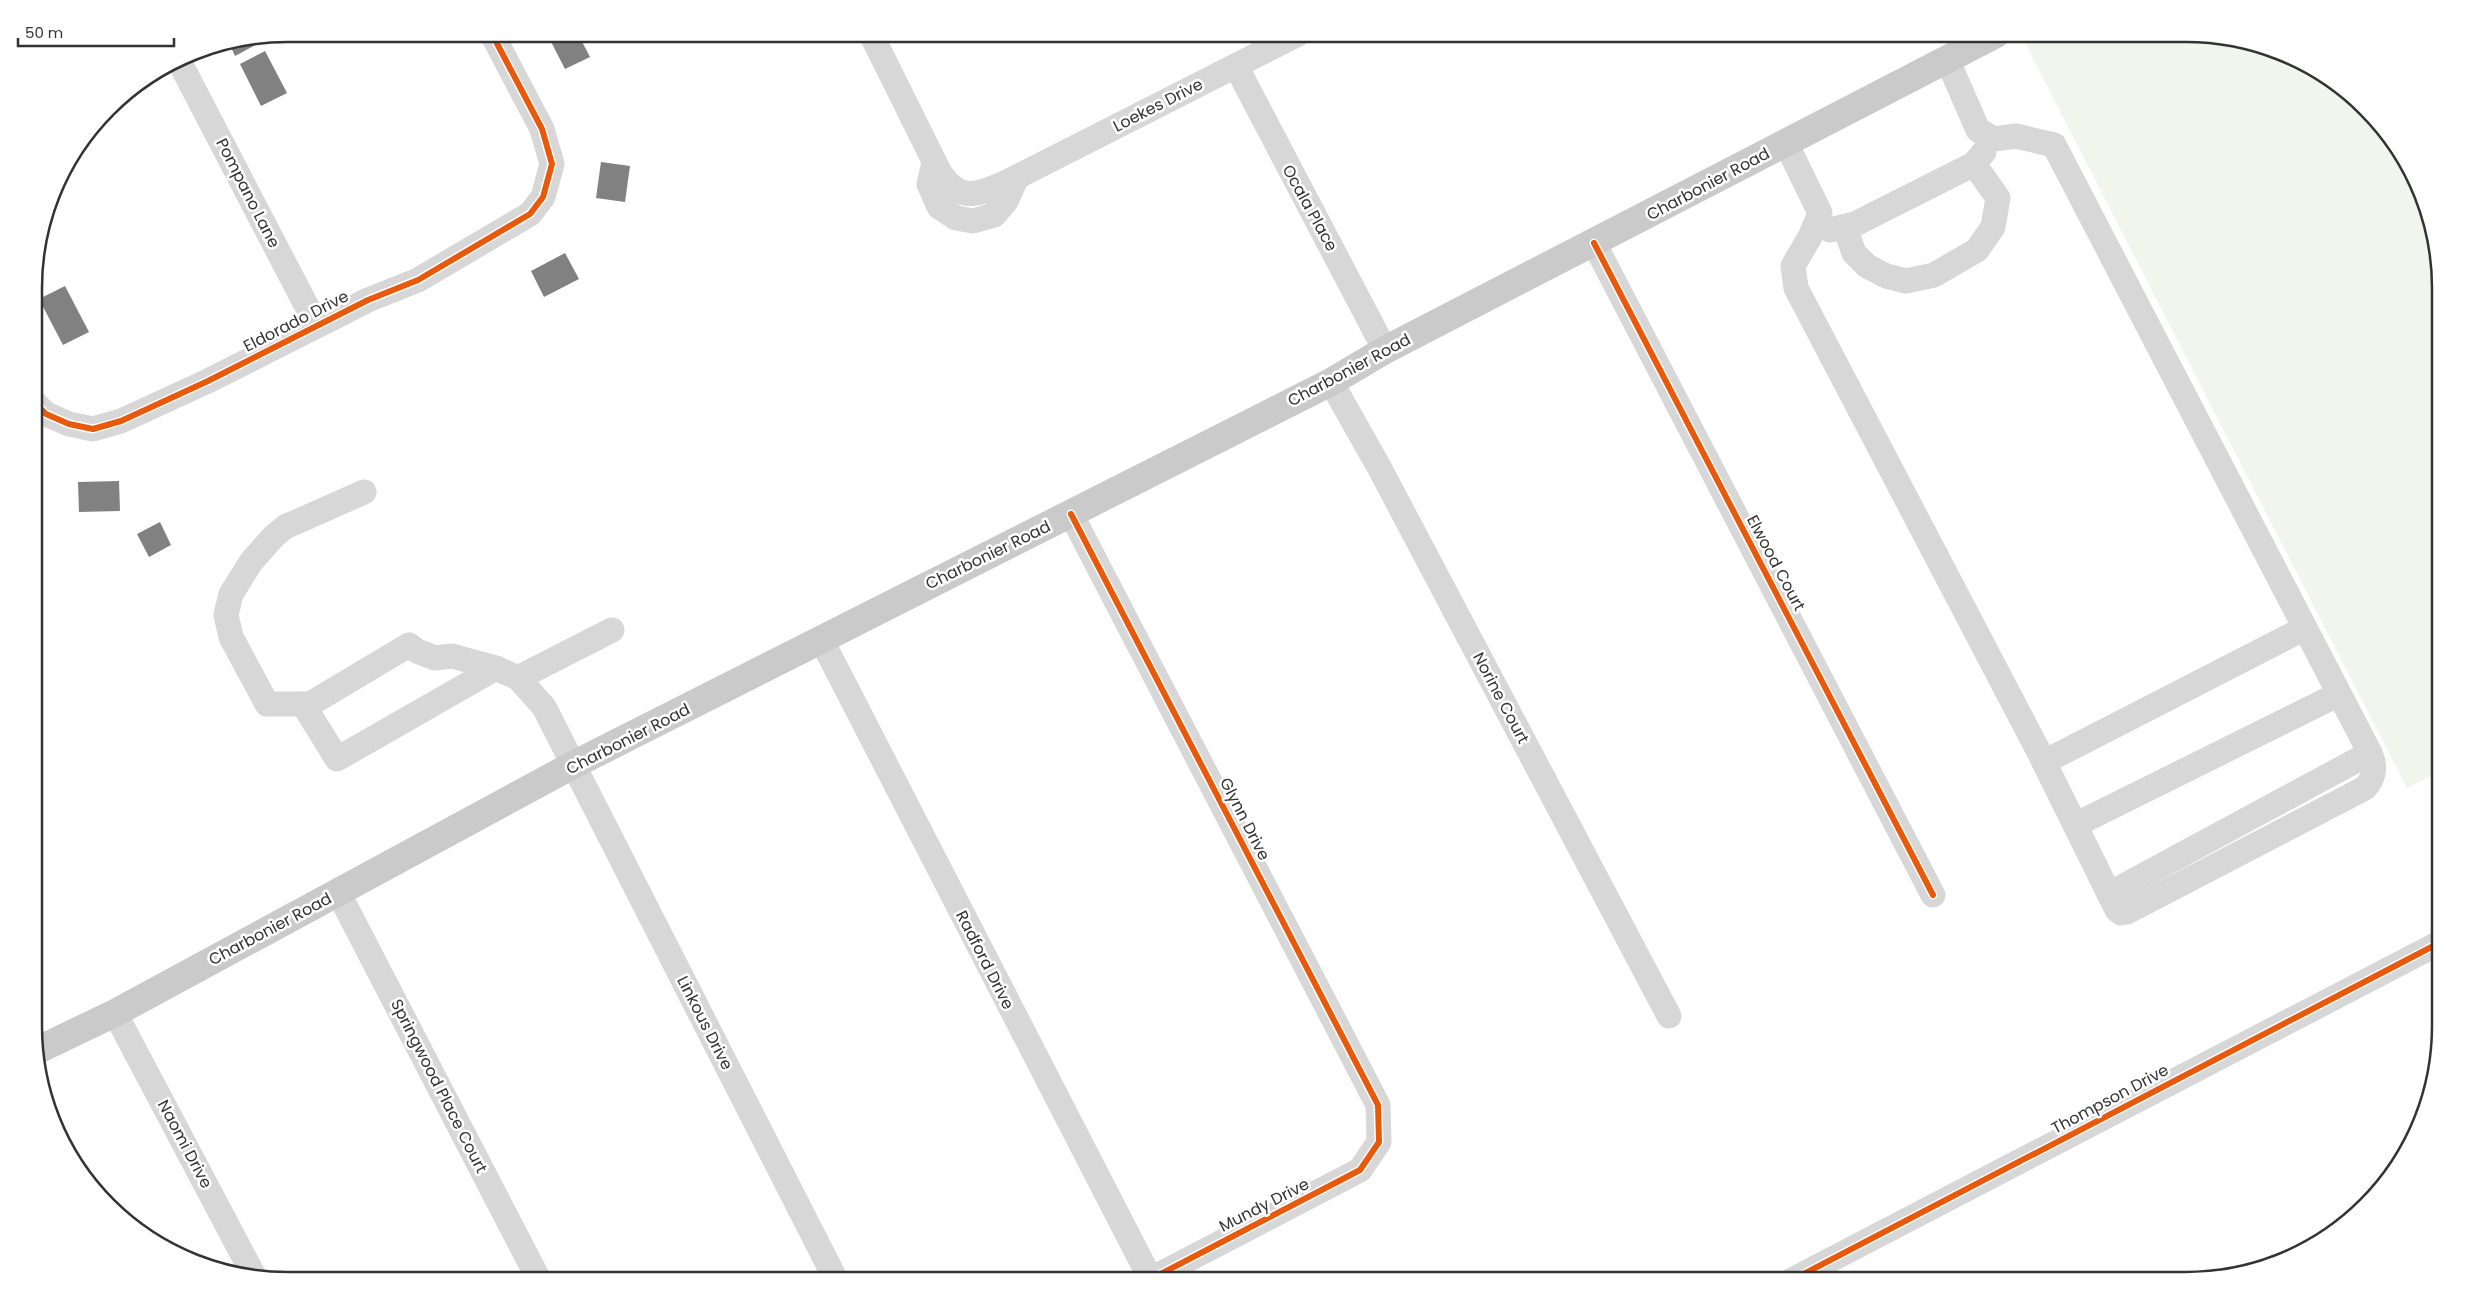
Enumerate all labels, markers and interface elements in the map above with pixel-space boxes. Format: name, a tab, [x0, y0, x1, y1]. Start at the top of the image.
scale bar	[18, 15, 174, 47]
text: 50 m	[25, 22, 63, 43]
street label: Loekes Drive	[1109, 72, 1207, 137]
street label: Pompano Lane	[210, 134, 286, 252]
street label: Charbonier Road	[1642, 142, 1774, 226]
street label: Ocala Place	[1277, 161, 1343, 256]
street label: Eldorado Drive	[239, 285, 353, 357]
street label: Charbonier Road	[1283, 328, 1415, 412]
street label: Elwood Court	[1741, 511, 1811, 615]
street label: Charbonier Road	[922, 515, 1054, 595]
street label: Norine Court	[1467, 648, 1535, 748]
street label: Charbonier Road	[562, 698, 694, 780]
street label: Glynn Drive	[1214, 774, 1276, 864]
street label: Charbonier Road	[204, 887, 336, 971]
street label: Radford Drive	[950, 907, 1020, 1013]
street label: Linkous Drive	[671, 972, 739, 1074]
street label: Springwood Place Court	[385, 995, 493, 1177]
street label: Thompson Drive	[2047, 1058, 2173, 1140]
street label: Naomi Drive	[152, 1096, 218, 1192]
street label: Mundy Drive	[1215, 1172, 1313, 1238]

